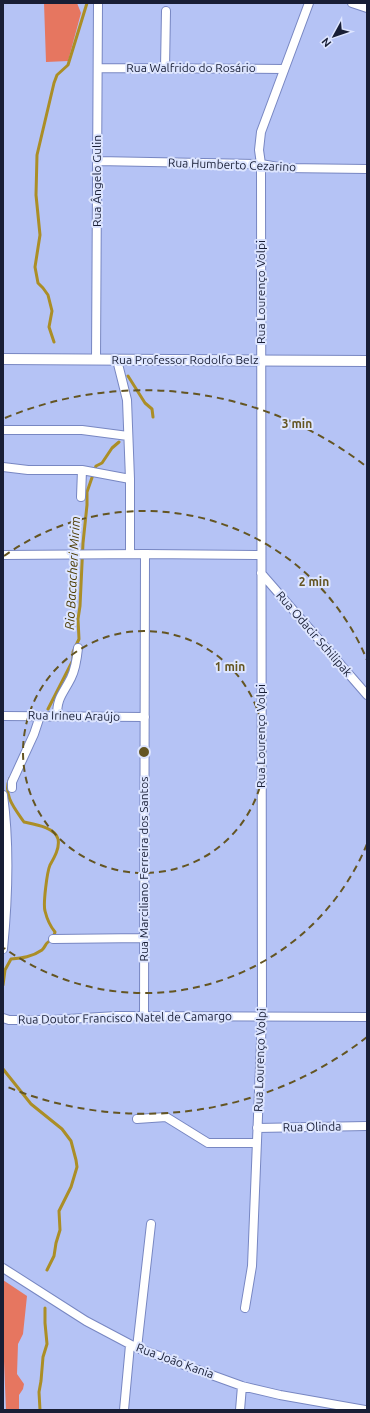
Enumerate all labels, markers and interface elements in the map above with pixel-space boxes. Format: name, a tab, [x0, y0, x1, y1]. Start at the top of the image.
north arrow	[314, 16, 354, 56]
text: N	[319, 35, 334, 49]
street label: Rua Walfrido do Rosário	[126, 61, 256, 74]
street label: Rua Ângelo Gulin	[90, 135, 103, 227]
street label: Rua Humberto Cezarino	[168, 156, 296, 173]
street label: Rua Lourenço Volpi	[254, 240, 267, 344]
street label: Rua Professor Rodolfo Belz	[112, 353, 259, 366]
text: 3 min	[282, 417, 312, 430]
water label: Rio Bacacheri Mirim	[62, 516, 82, 630]
text: 2 min	[299, 575, 329, 588]
street label: Rua Odacir Schilipak	[274, 588, 355, 679]
text: 1 min	[215, 660, 245, 673]
street label: Rua Lourenço Volpi	[254, 684, 267, 788]
street label: Rua Irineu Araújo	[28, 708, 120, 723]
centre of rings	[137, 745, 151, 759]
street label: Rua Marciliano Ferreira dos Santos	[137, 777, 150, 961]
street label: Rua Lourenço Volpi	[251, 1008, 268, 1112]
street label: Rua Doutor Francisco Natel de Camargo	[18, 1009, 232, 1026]
street label: Rua Olinda	[283, 1119, 341, 1134]
street label: Rua João Kania	[135, 1340, 216, 1381]

